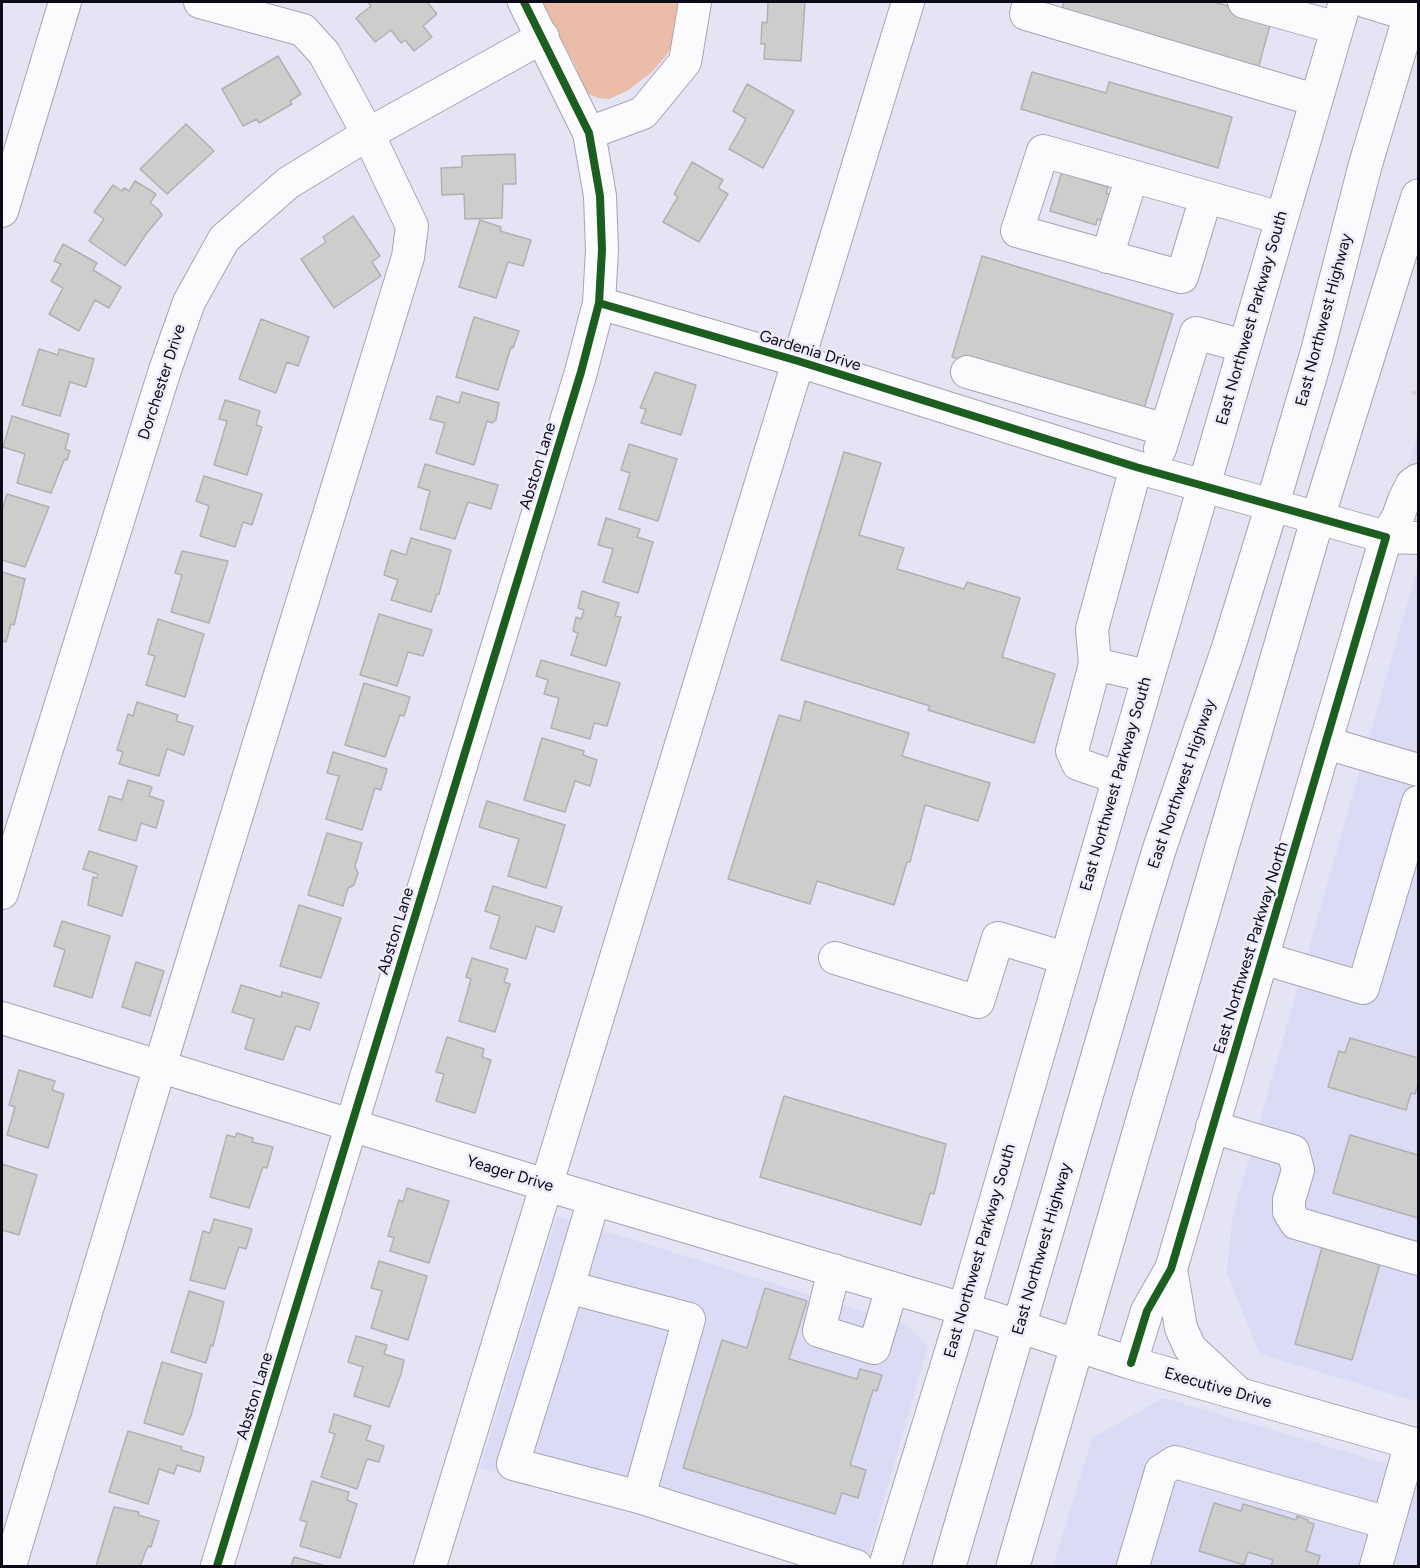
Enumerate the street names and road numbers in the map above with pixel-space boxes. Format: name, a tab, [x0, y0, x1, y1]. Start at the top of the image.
street label: East Northwest Parkway South	[1212, 209, 1292, 427]
street label: East Northwest Highway	[1292, 231, 1356, 409]
street label: Dorchester Drive	[134, 322, 190, 442]
street label: Gardenia Drive	[757, 326, 863, 376]
street label: Abston Lane	[516, 420, 560, 512]
street label: East Northwest Parkway South	[1076, 675, 1156, 893]
street label: East Northwest Highway	[1144, 697, 1220, 871]
street label: East Northwest Parkway North	[1210, 840, 1292, 1056]
street label: Abston Lane	[374, 885, 418, 977]
street label: East Northwest Parkway South	[940, 1142, 1020, 1360]
street label: Yeager Drive	[464, 1152, 556, 1196]
street label: East Northwest Highway	[1008, 1161, 1076, 1337]
street label: Abston Lane	[233, 1350, 277, 1442]
street label: Executive Drive	[1162, 1363, 1274, 1413]

